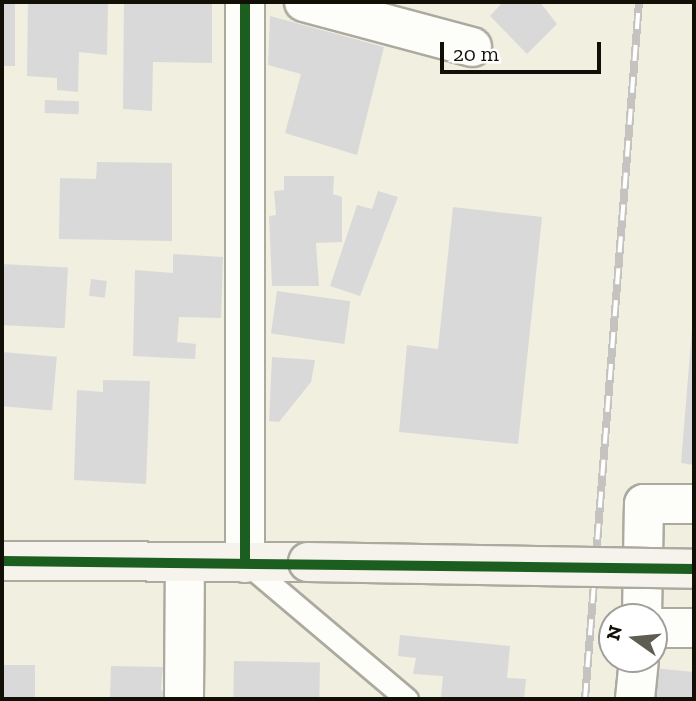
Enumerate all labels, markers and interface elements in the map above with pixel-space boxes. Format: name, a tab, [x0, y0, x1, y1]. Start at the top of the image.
scale bar	[444, 28, 605, 72]
text: 20 m	[453, 41, 499, 66]
north arrow	[598, 603, 668, 673]
text: N	[601, 623, 627, 643]

